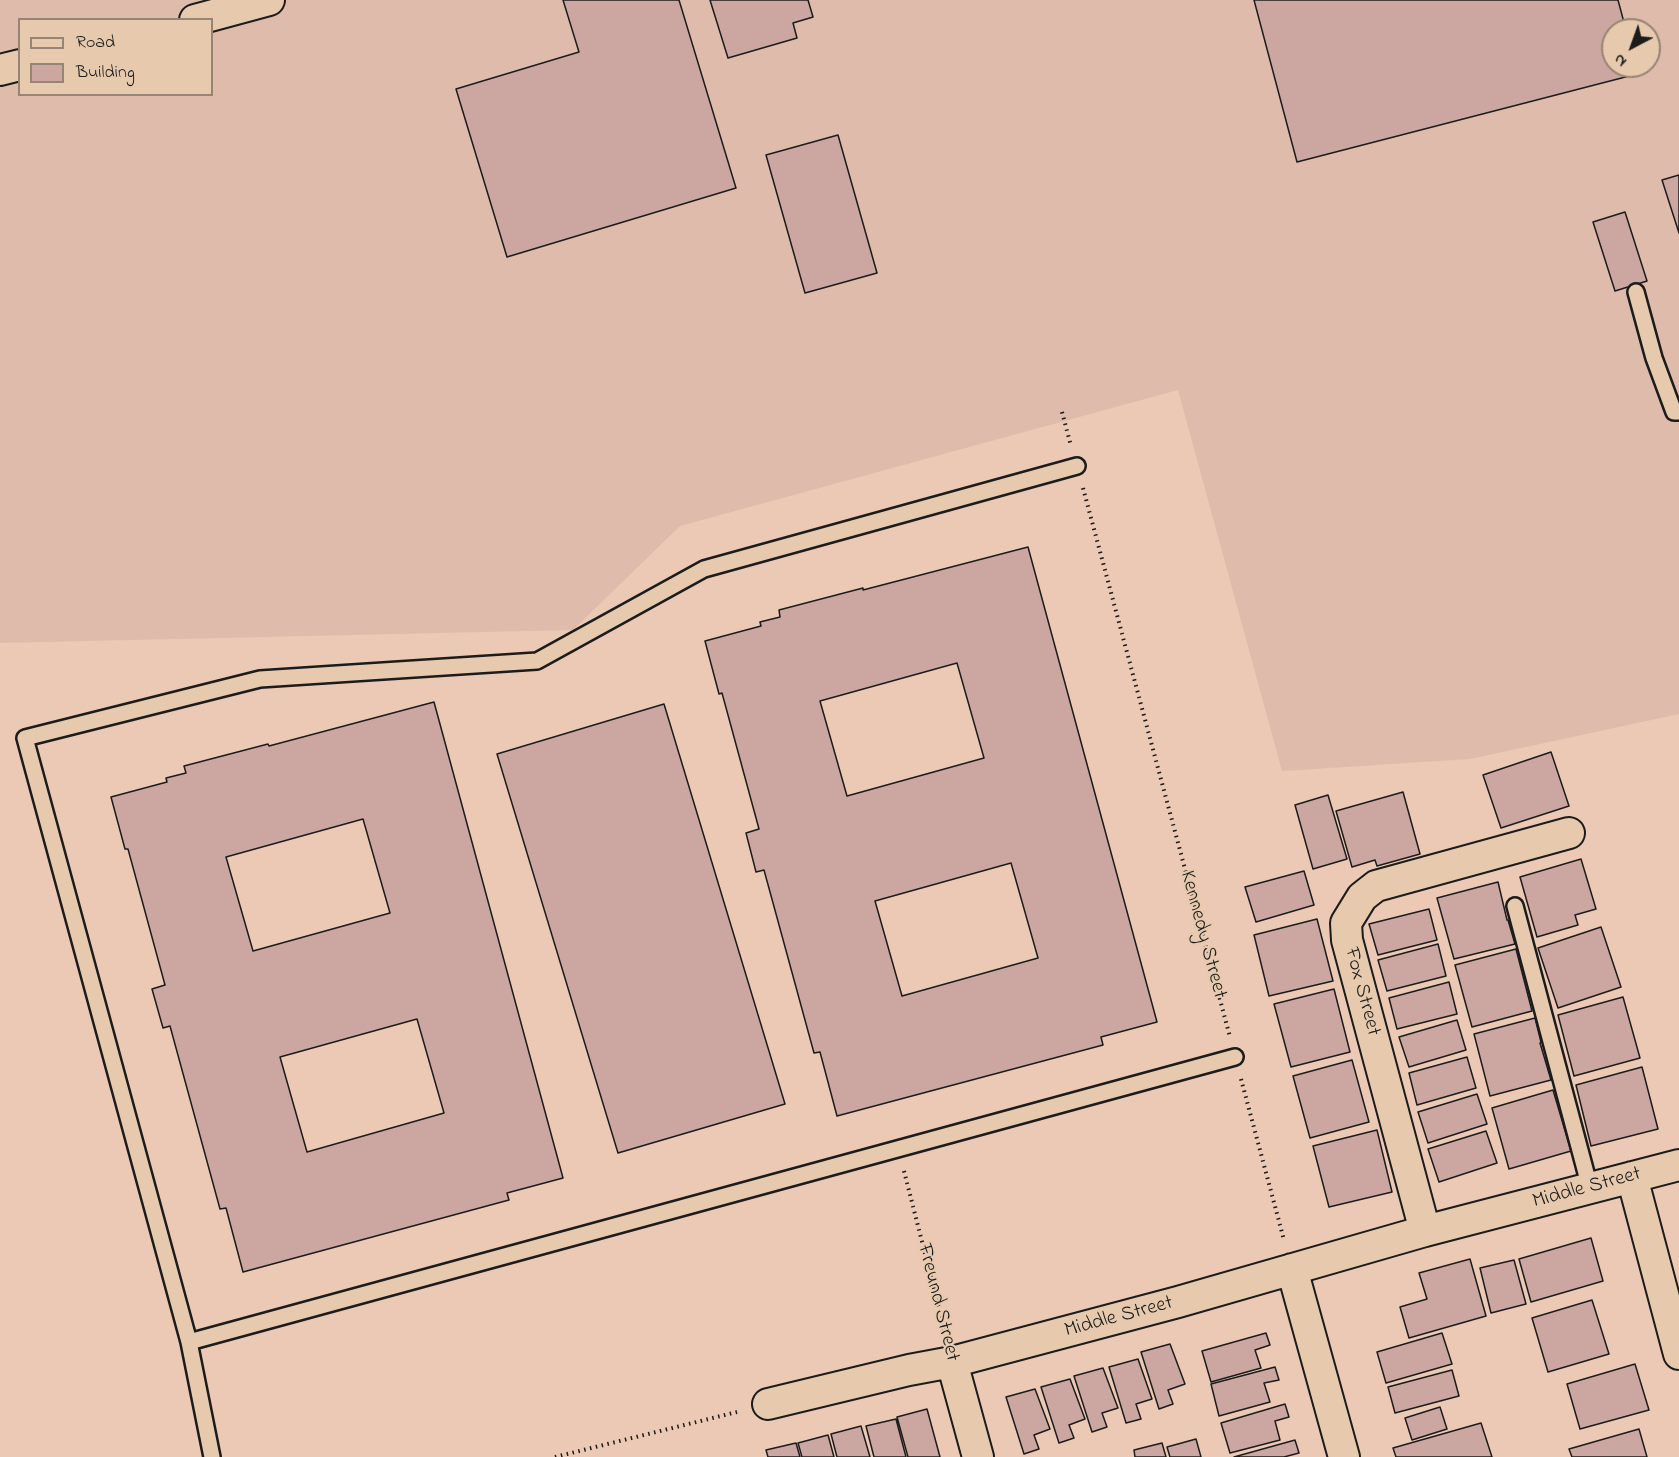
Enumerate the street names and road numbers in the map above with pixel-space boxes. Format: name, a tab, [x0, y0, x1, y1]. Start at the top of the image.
street label: Kennedy Street	[1173, 868, 1231, 1002]
street label: Fox Street	[1337, 945, 1385, 1039]
street label: Middle Street	[1530, 1162, 1644, 1216]
street label: Freund Street	[910, 1242, 964, 1364]
street label: Middle Street	[1062, 1291, 1176, 1345]

